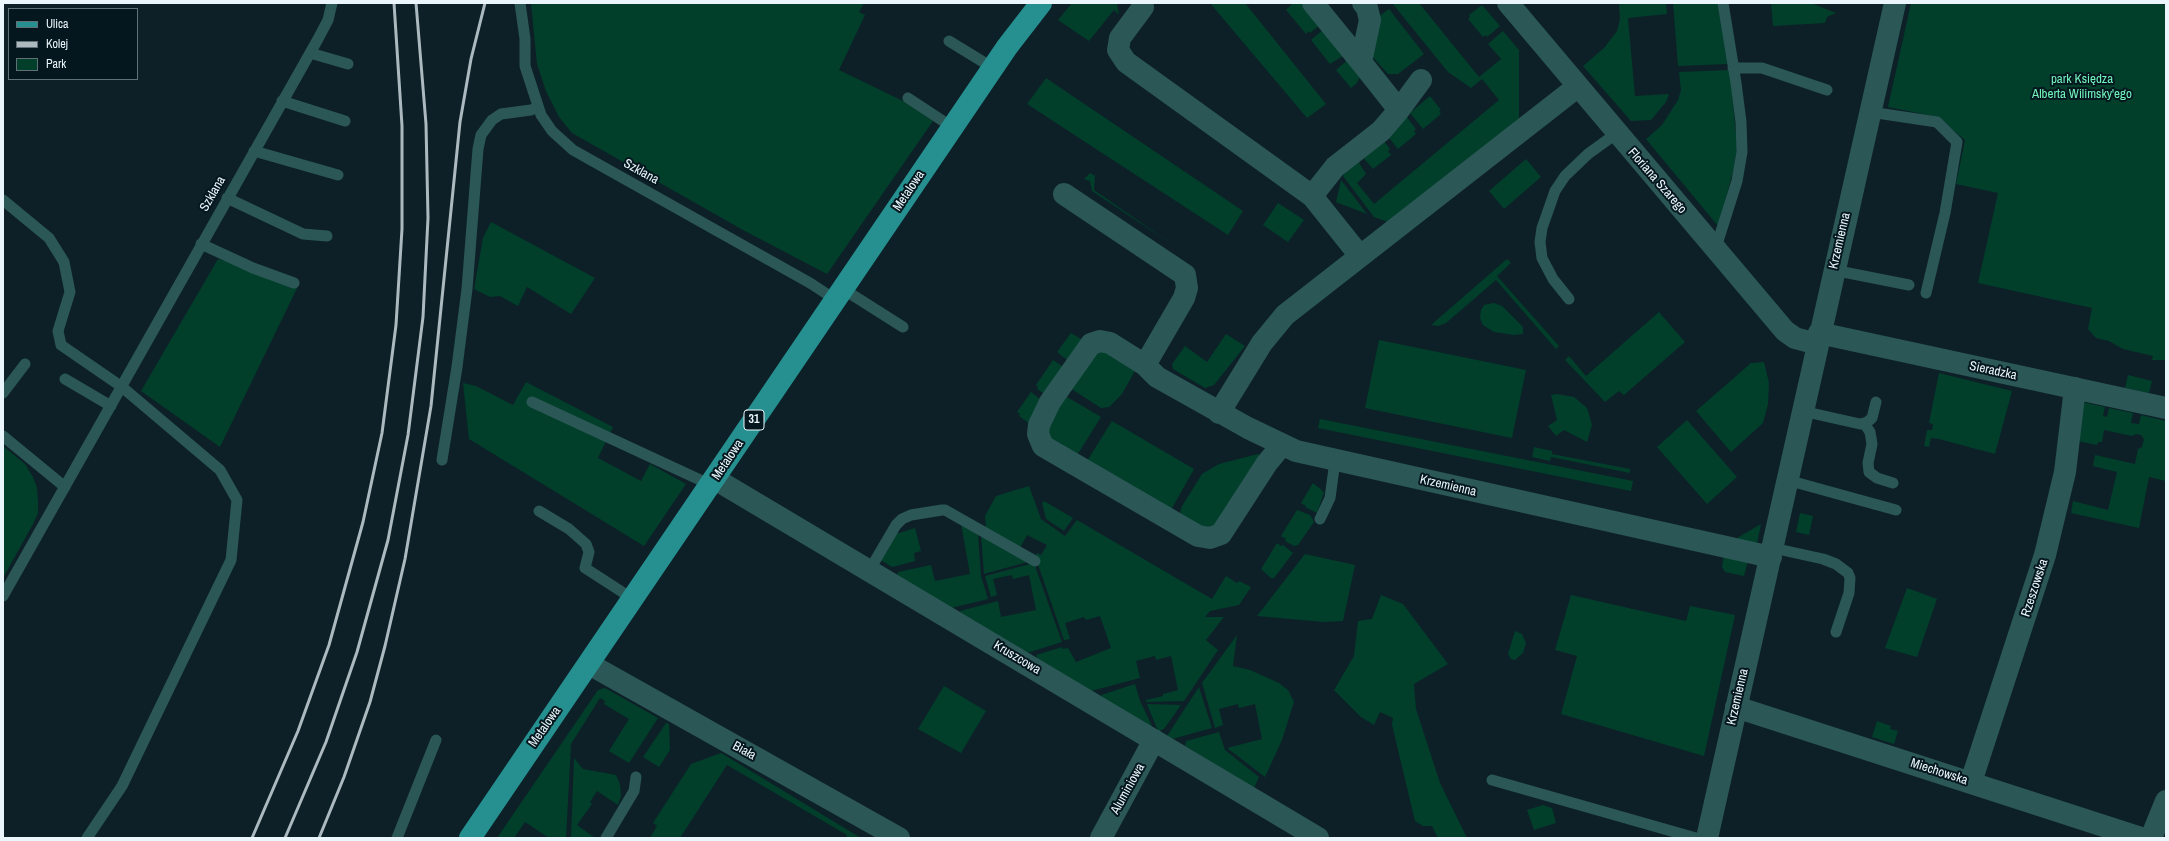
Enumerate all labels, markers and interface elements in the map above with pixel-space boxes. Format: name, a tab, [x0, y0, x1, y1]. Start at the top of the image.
legend	[8, 8, 138, 80]
text: Ulica	[46, 16, 68, 32]
text: Kolej	[46, 36, 68, 52]
text: Park	[46, 56, 66, 72]
park label: park Księdza Alberta Wilimsky'ego	[2032, 72, 2132, 103]
street label: Floriana Szarego	[1624, 145, 1690, 217]
street label: Szklana	[621, 156, 661, 188]
street label: Metalowa	[890, 168, 928, 214]
street label: Szklana	[197, 174, 229, 214]
street label: Krzemienna	[1826, 211, 1854, 271]
street label: Sieradzka	[1968, 358, 2018, 384]
road number: 31	[744, 410, 764, 430]
street label: Metalowa	[709, 437, 747, 483]
street label: Krzemienna	[1418, 472, 1478, 500]
street label: Rzeszowska	[2018, 557, 2052, 619]
street label: Kruszcowa	[991, 638, 1043, 678]
street label: Krzemienna	[1724, 667, 1752, 727]
street label: Metalowa	[526, 704, 564, 750]
street label: Biała	[730, 738, 758, 764]
street label: Miechowska	[1908, 755, 1970, 789]
street label: Aluminiowa	[1108, 761, 1148, 817]

